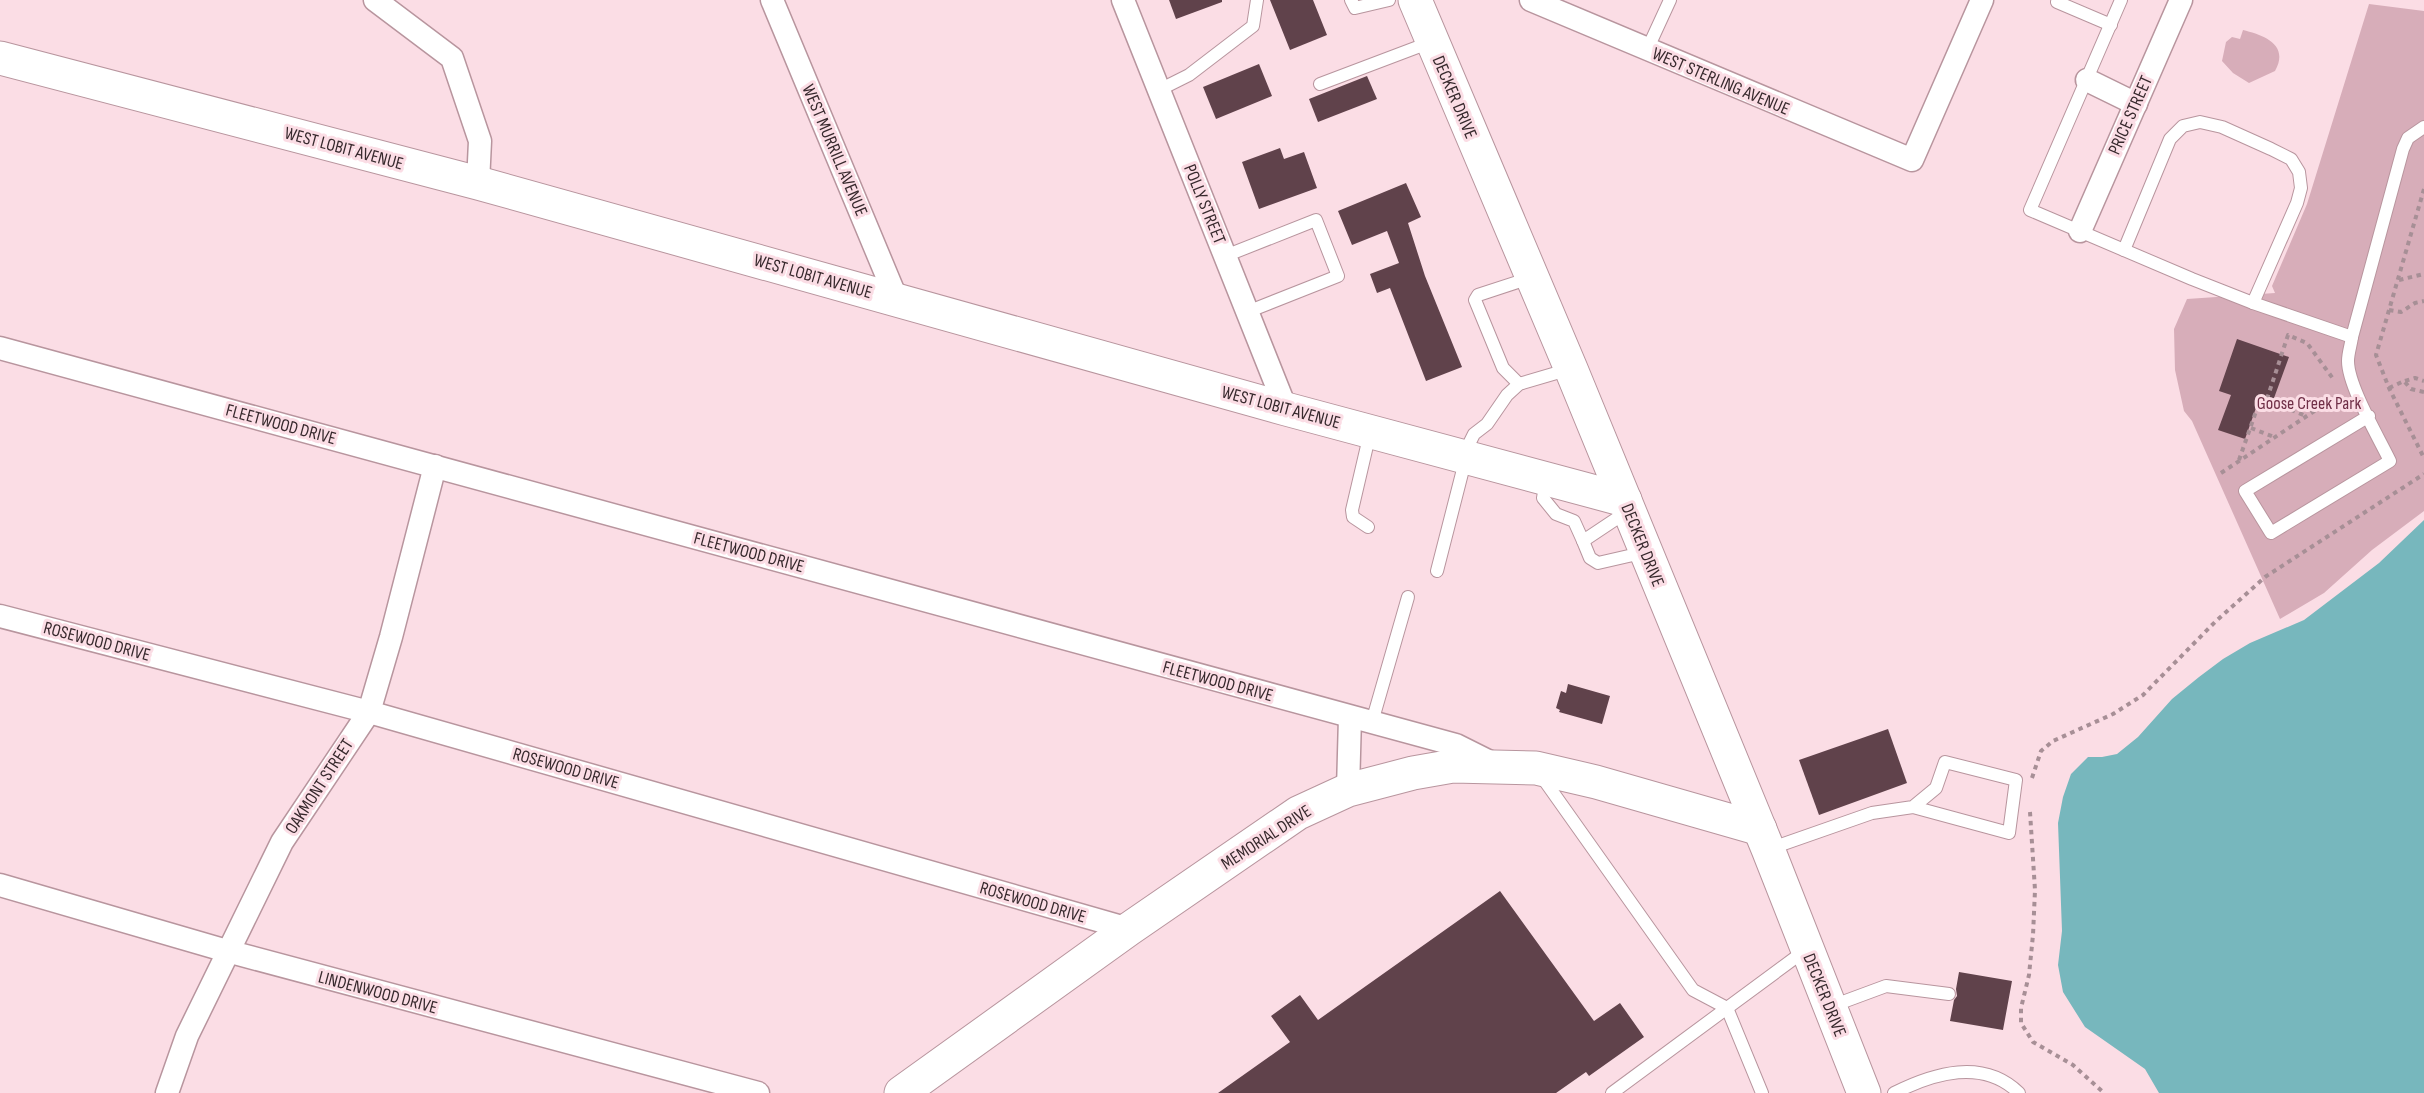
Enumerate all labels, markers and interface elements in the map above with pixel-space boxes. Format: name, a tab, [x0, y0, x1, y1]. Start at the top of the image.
street label: WEST STERLING AVENUE	[1649, 43, 1793, 120]
street label: DECKER DRIVE	[1428, 53, 1481, 142]
street label: PRICE STREET	[2104, 73, 2157, 158]
street label: WEST MURRILL AVENUE	[797, 81, 872, 219]
street label: WEST LOBIT AVENUE	[282, 123, 406, 174]
street label: POLLY STREET	[1179, 161, 1230, 247]
street label: WEST LOBIT AVENUE	[751, 250, 874, 303]
street label: WEST LOBIT AVENUE	[1219, 382, 1343, 433]
park label: Goose Creek Park	[2257, 393, 2361, 414]
street label: FLEETWOOD DRIVE	[223, 400, 338, 449]
street label: DECKER DRIVE	[1616, 501, 1669, 590]
street label: FLEETWOOD DRIVE	[691, 528, 806, 577]
street label: ROSEWOOD DRIVE	[41, 617, 152, 666]
street label: FLEETWOOD DRIVE	[1160, 657, 1275, 706]
street label: OAKMONT STREET	[281, 735, 358, 838]
street label: ROSEWOOD DRIVE	[510, 743, 621, 794]
street label: MEMORIAL DRIVE	[1217, 801, 1315, 874]
street label: ROSEWOOD DRIVE	[977, 877, 1088, 928]
street label: DECKER DRIVE	[1798, 951, 1851, 1040]
street label: LINDENWOOD DRIVE	[316, 967, 440, 1018]

